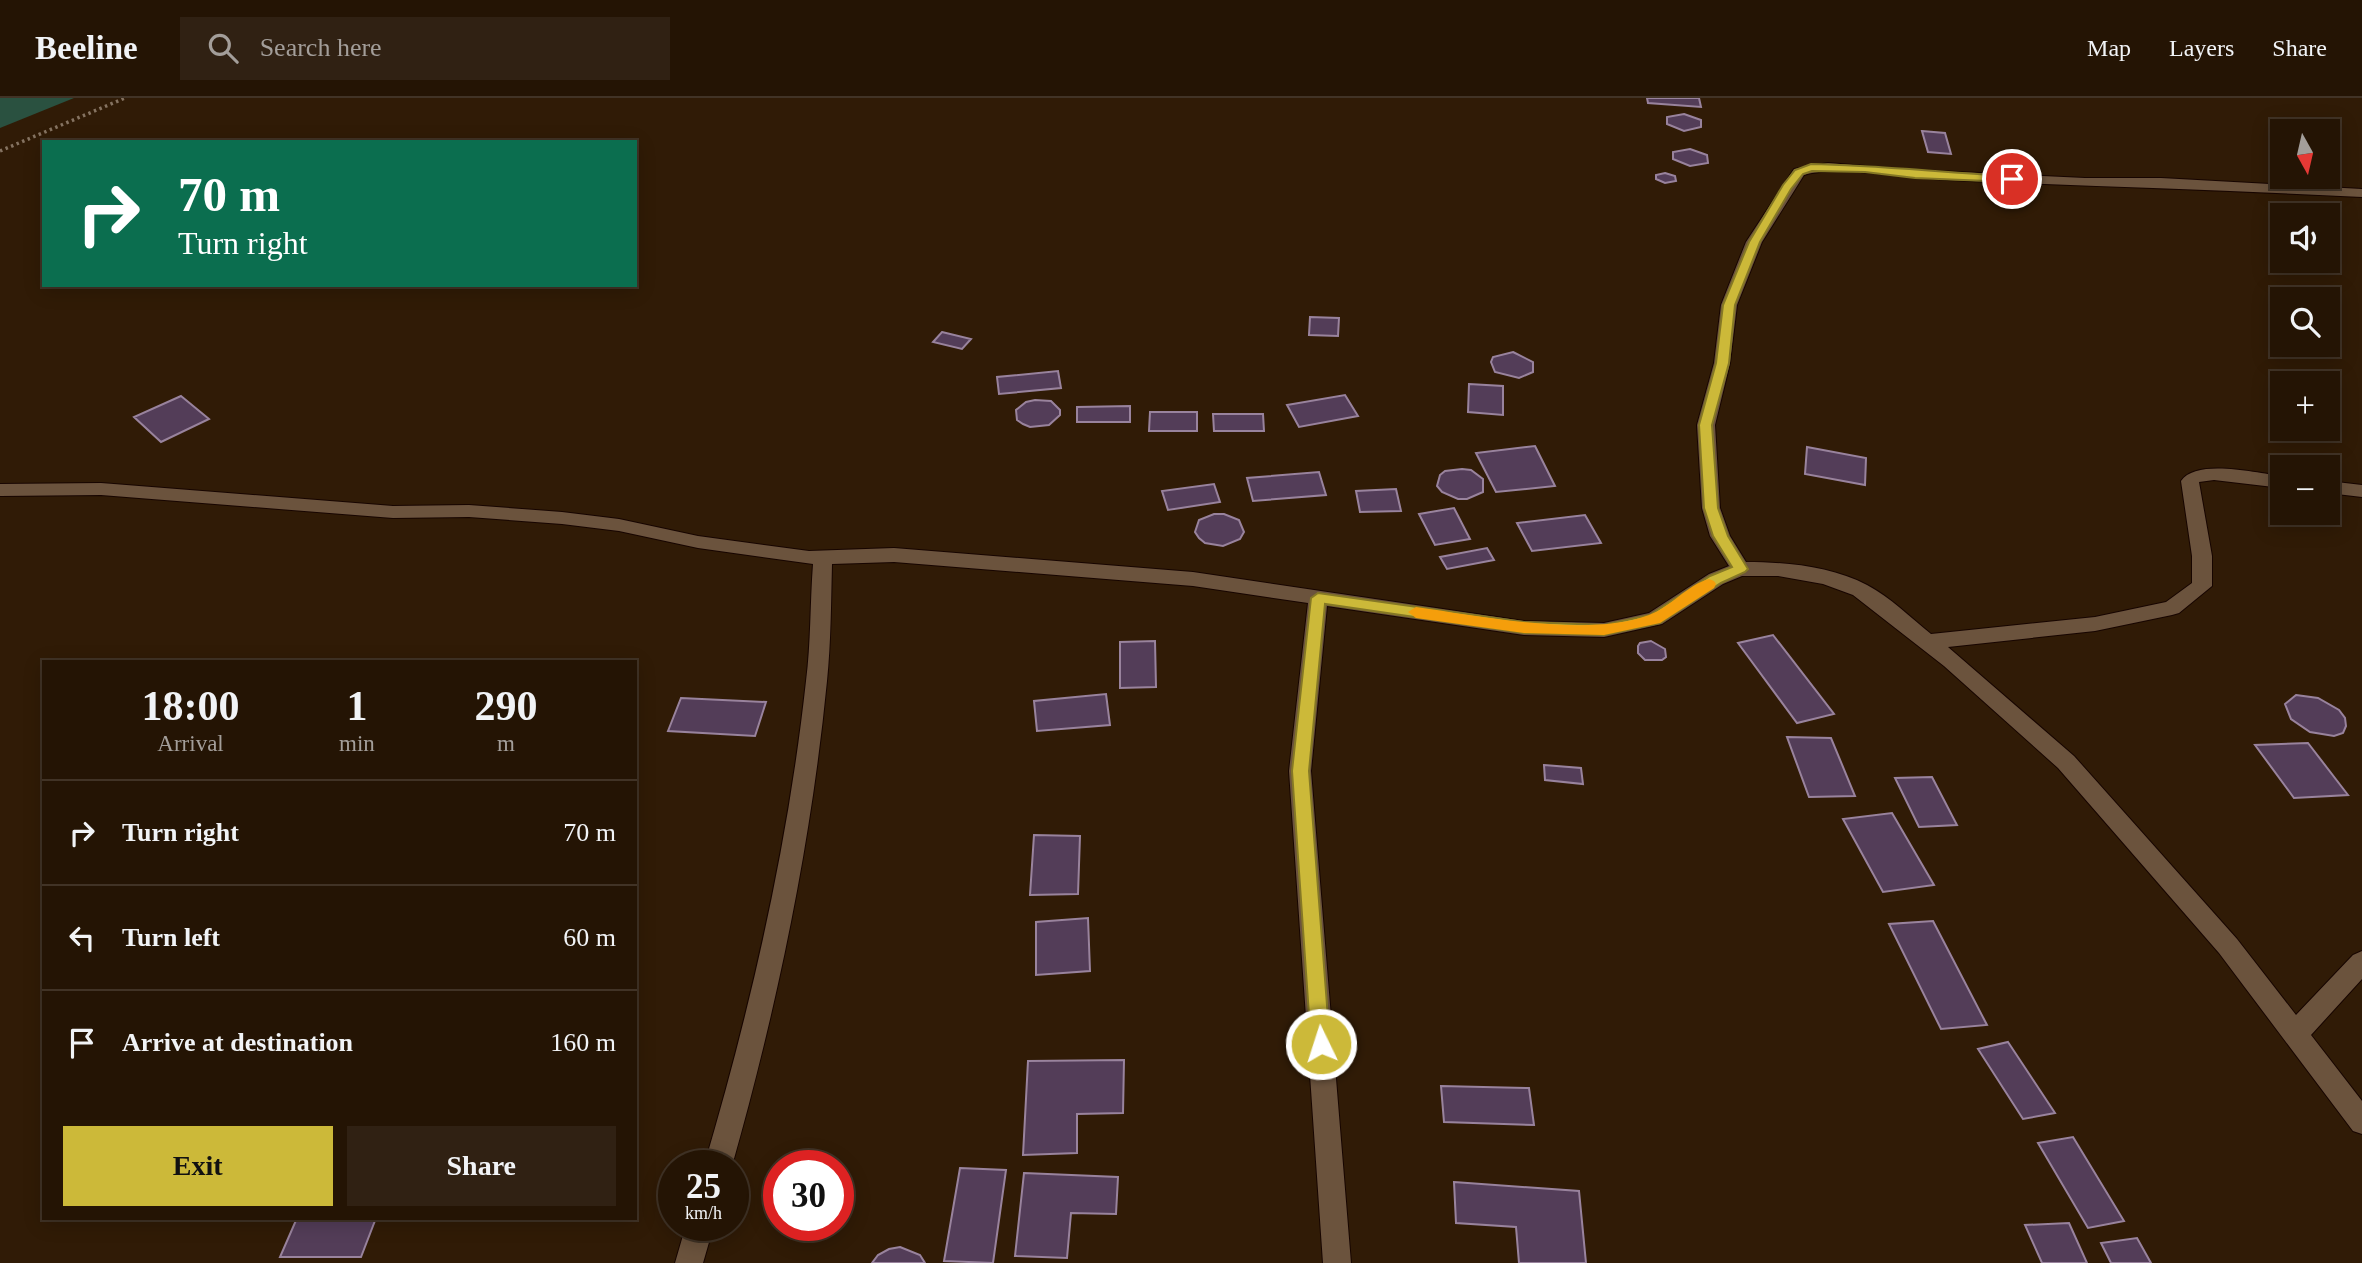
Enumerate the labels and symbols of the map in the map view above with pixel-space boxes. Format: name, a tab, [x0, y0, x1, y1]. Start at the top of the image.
north arrow	[2270, 119, 2340, 189]
pin	[1982, 149, 2042, 209]
position arrow	[1284, 1007, 1358, 1081]
speed limit sign: 30	[763, 1150, 854, 1241]

